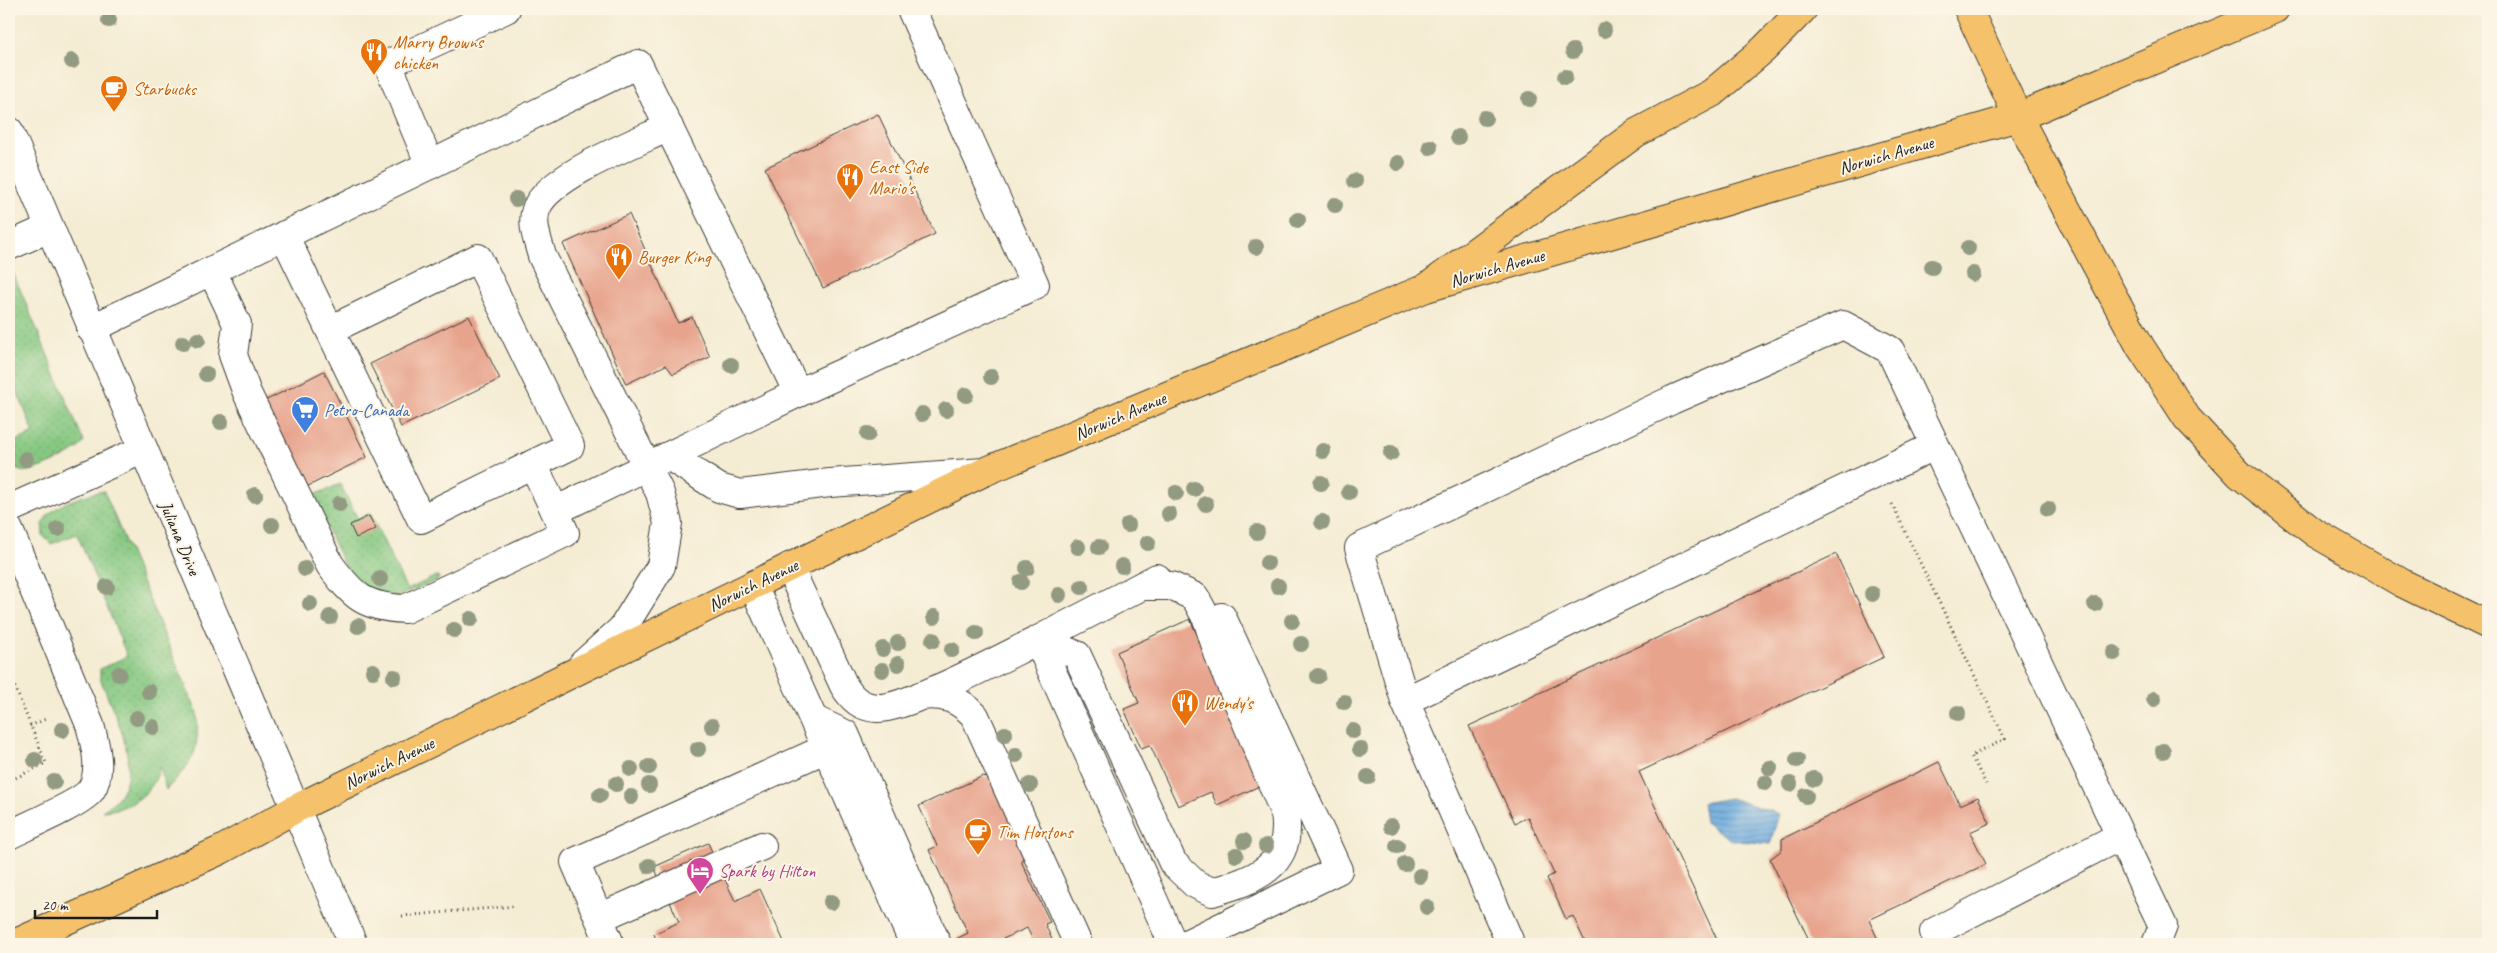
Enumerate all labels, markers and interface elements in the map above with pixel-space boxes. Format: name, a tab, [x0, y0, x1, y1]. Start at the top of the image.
place label: Marry Browns chicken	[393, 31, 485, 74]
restaurant icon: Marry Browns chicken	[359, 37, 389, 76]
cafe icon: Starbucks	[99, 74, 129, 113]
place label: Starbucks	[133, 78, 198, 100]
street label: Norwich Avenue	[1836, 131, 1937, 179]
place label: East Side Mario's	[869, 156, 929, 199]
restaurant icon: East Side Mario's	[835, 162, 865, 201]
restaurant icon: Burger King	[604, 242, 634, 281]
street label: Norwich Avenue	[1447, 244, 1548, 292]
place label: Burger King	[638, 246, 712, 268]
street label: Norwich Avenue	[1071, 386, 1170, 445]
supermarket icon: Petro-Canada	[290, 395, 320, 434]
place label: Petro-Canada	[324, 399, 410, 421]
street label: Juliana Drive	[154, 497, 206, 579]
street label: Norwich Avenue	[705, 553, 803, 616]
restaurant icon: Wendy's	[1170, 688, 1200, 727]
place label: Wendy's	[1204, 692, 1254, 714]
street label: Norwich Avenue	[341, 731, 439, 794]
cafe icon: Tim Hortons	[963, 817, 993, 856]
place label: Tim Hortons	[997, 821, 1074, 843]
hotel icon: Spark by Hilton	[685, 856, 715, 895]
place label: Spark by Hilton	[719, 860, 816, 882]
scale bar	[35, 888, 158, 920]
text: 20 m	[42, 896, 69, 915]

